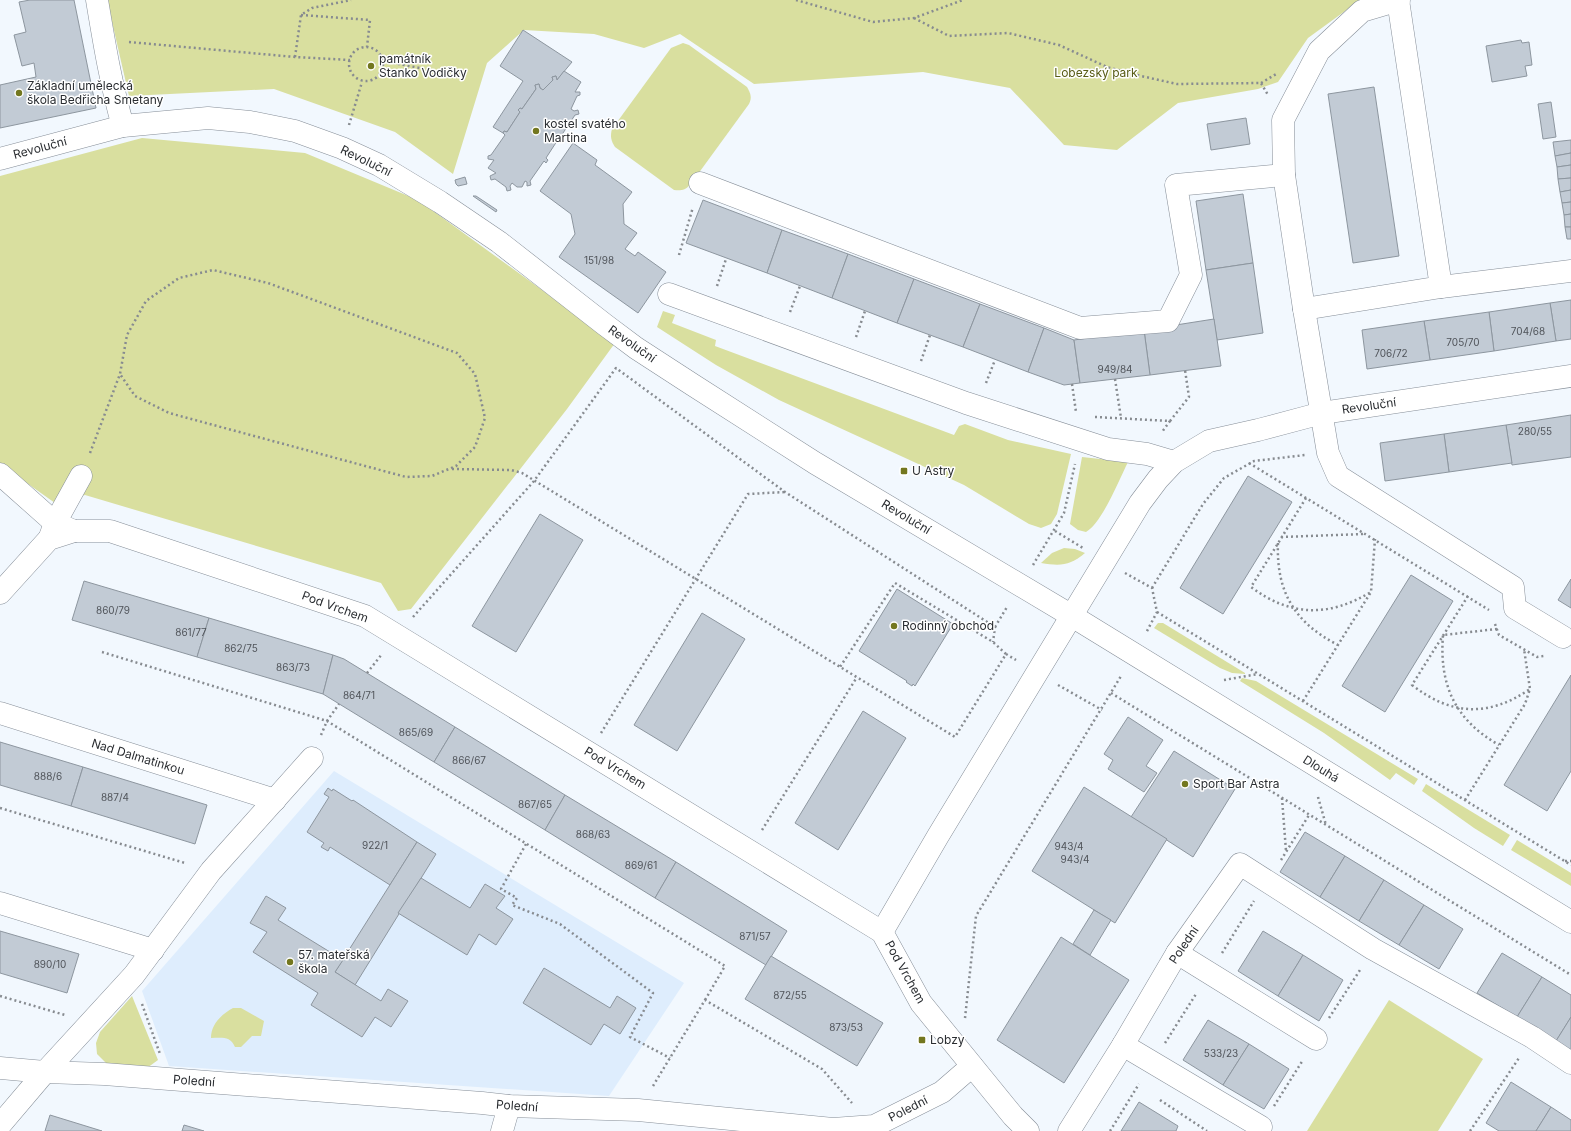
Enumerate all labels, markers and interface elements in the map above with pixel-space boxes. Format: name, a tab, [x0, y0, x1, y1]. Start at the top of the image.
place label: památník Stanko Vodičky	[379, 51, 467, 80]
marker: památník Stanko Vodičky	[366, 61, 376, 71]
park label: Lobezský park	[1054, 65, 1138, 80]
place label: Základní umělecká škola Bedřicha Smetany	[27, 78, 164, 107]
marker: Základní umělecká škola Bedřicha Smetany	[14, 88, 24, 98]
place label: kostel svatého Martina	[544, 116, 626, 145]
marker: kostel svatého Martina	[531, 126, 541, 136]
street label: Revoluční	[11, 133, 68, 162]
street label: Revoluční	[338, 142, 394, 179]
house number: 151/98	[584, 254, 614, 266]
street label: Revoluční	[606, 322, 659, 366]
house number: 704/68	[1511, 325, 1545, 337]
house number: 705/70	[1446, 336, 1480, 348]
house number: 706/72	[1374, 347, 1408, 359]
house number: 949/84	[1097, 363, 1133, 375]
street label: Revoluční	[1341, 394, 1397, 417]
house number: 280/55	[1518, 425, 1552, 437]
place label: U Astry	[912, 463, 955, 478]
marker: U Astry	[899, 466, 909, 476]
street label: Revoluční	[879, 496, 934, 537]
street label: Pod Vrchem	[300, 588, 370, 625]
house number: 860/79	[96, 604, 130, 616]
place label: Rodinný obchod	[902, 618, 994, 633]
marker: Rodinný obchod	[889, 621, 899, 631]
house number: 861/77	[175, 626, 207, 638]
house number: 862/75	[224, 642, 258, 654]
house number: 863/73	[276, 661, 310, 673]
house number: 864/71	[343, 689, 375, 701]
house number: 865/69	[399, 726, 433, 738]
street label: Nad Dalmatinkou	[90, 735, 187, 778]
street label: Pod Vrchem	[582, 743, 649, 792]
street label: Dlouhá	[1300, 752, 1342, 785]
house number: 866/67	[452, 754, 486, 766]
house number: 888/6	[34, 770, 62, 782]
place label: Sport Bar Astra	[1193, 776, 1280, 791]
marker: Sport Bar Astra	[1180, 779, 1190, 789]
house number: 887/4	[101, 791, 129, 803]
house number: 867/65	[518, 798, 552, 810]
house number: 868/63	[576, 828, 610, 840]
house number: 922/1	[362, 839, 388, 851]
house number: 943/4	[1055, 840, 1083, 852]
house number: 943/4	[1061, 853, 1089, 865]
house number: 869/61	[625, 859, 657, 871]
street label: Polední	[1166, 923, 1202, 966]
house number: 871/57	[739, 930, 771, 942]
street label: Pod Vrchem	[882, 938, 929, 1006]
place label: 57. mateřská škola	[298, 947, 370, 976]
marker: 57. mateřská škola	[285, 957, 295, 967]
house number: 890/10	[34, 958, 66, 970]
house number: 872/55	[773, 989, 807, 1001]
house number: 873/53	[829, 1021, 863, 1033]
place label: Lobzy	[930, 1032, 965, 1047]
marker: Lobzy	[917, 1035, 927, 1045]
house number: 533/23	[1204, 1047, 1238, 1059]
street label: Polední	[173, 1072, 216, 1089]
street label: Polední	[886, 1092, 930, 1125]
street label: Polední	[496, 1097, 539, 1114]

